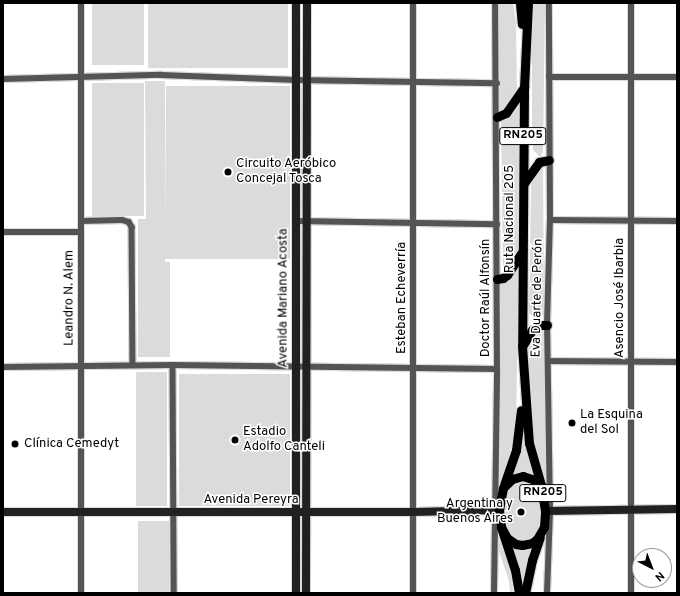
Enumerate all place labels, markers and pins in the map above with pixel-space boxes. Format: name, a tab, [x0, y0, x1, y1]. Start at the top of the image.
place label: Circuito Aeróbico Concejal Tosca	[236, 157, 337, 188]
marker: Circuito Aeróbico Concejal Tosca	[223, 167, 233, 177]
place label: La Esquina del Sol	[580, 408, 643, 439]
marker: La Esquina del Sol	[567, 418, 577, 428]
place label: Estadio Adolfo Canteli	[243, 425, 325, 456]
marker: Estadio Adolfo Canteli	[230, 435, 240, 445]
place label: Clínica Cemedyt	[24, 436, 119, 452]
marker: Clínica Cemedyt	[9, 438, 21, 450]
place label: Argentina y Buenos Aires	[436, 497, 513, 528]
marker: Argentina y Buenos Aires	[516, 507, 526, 517]

